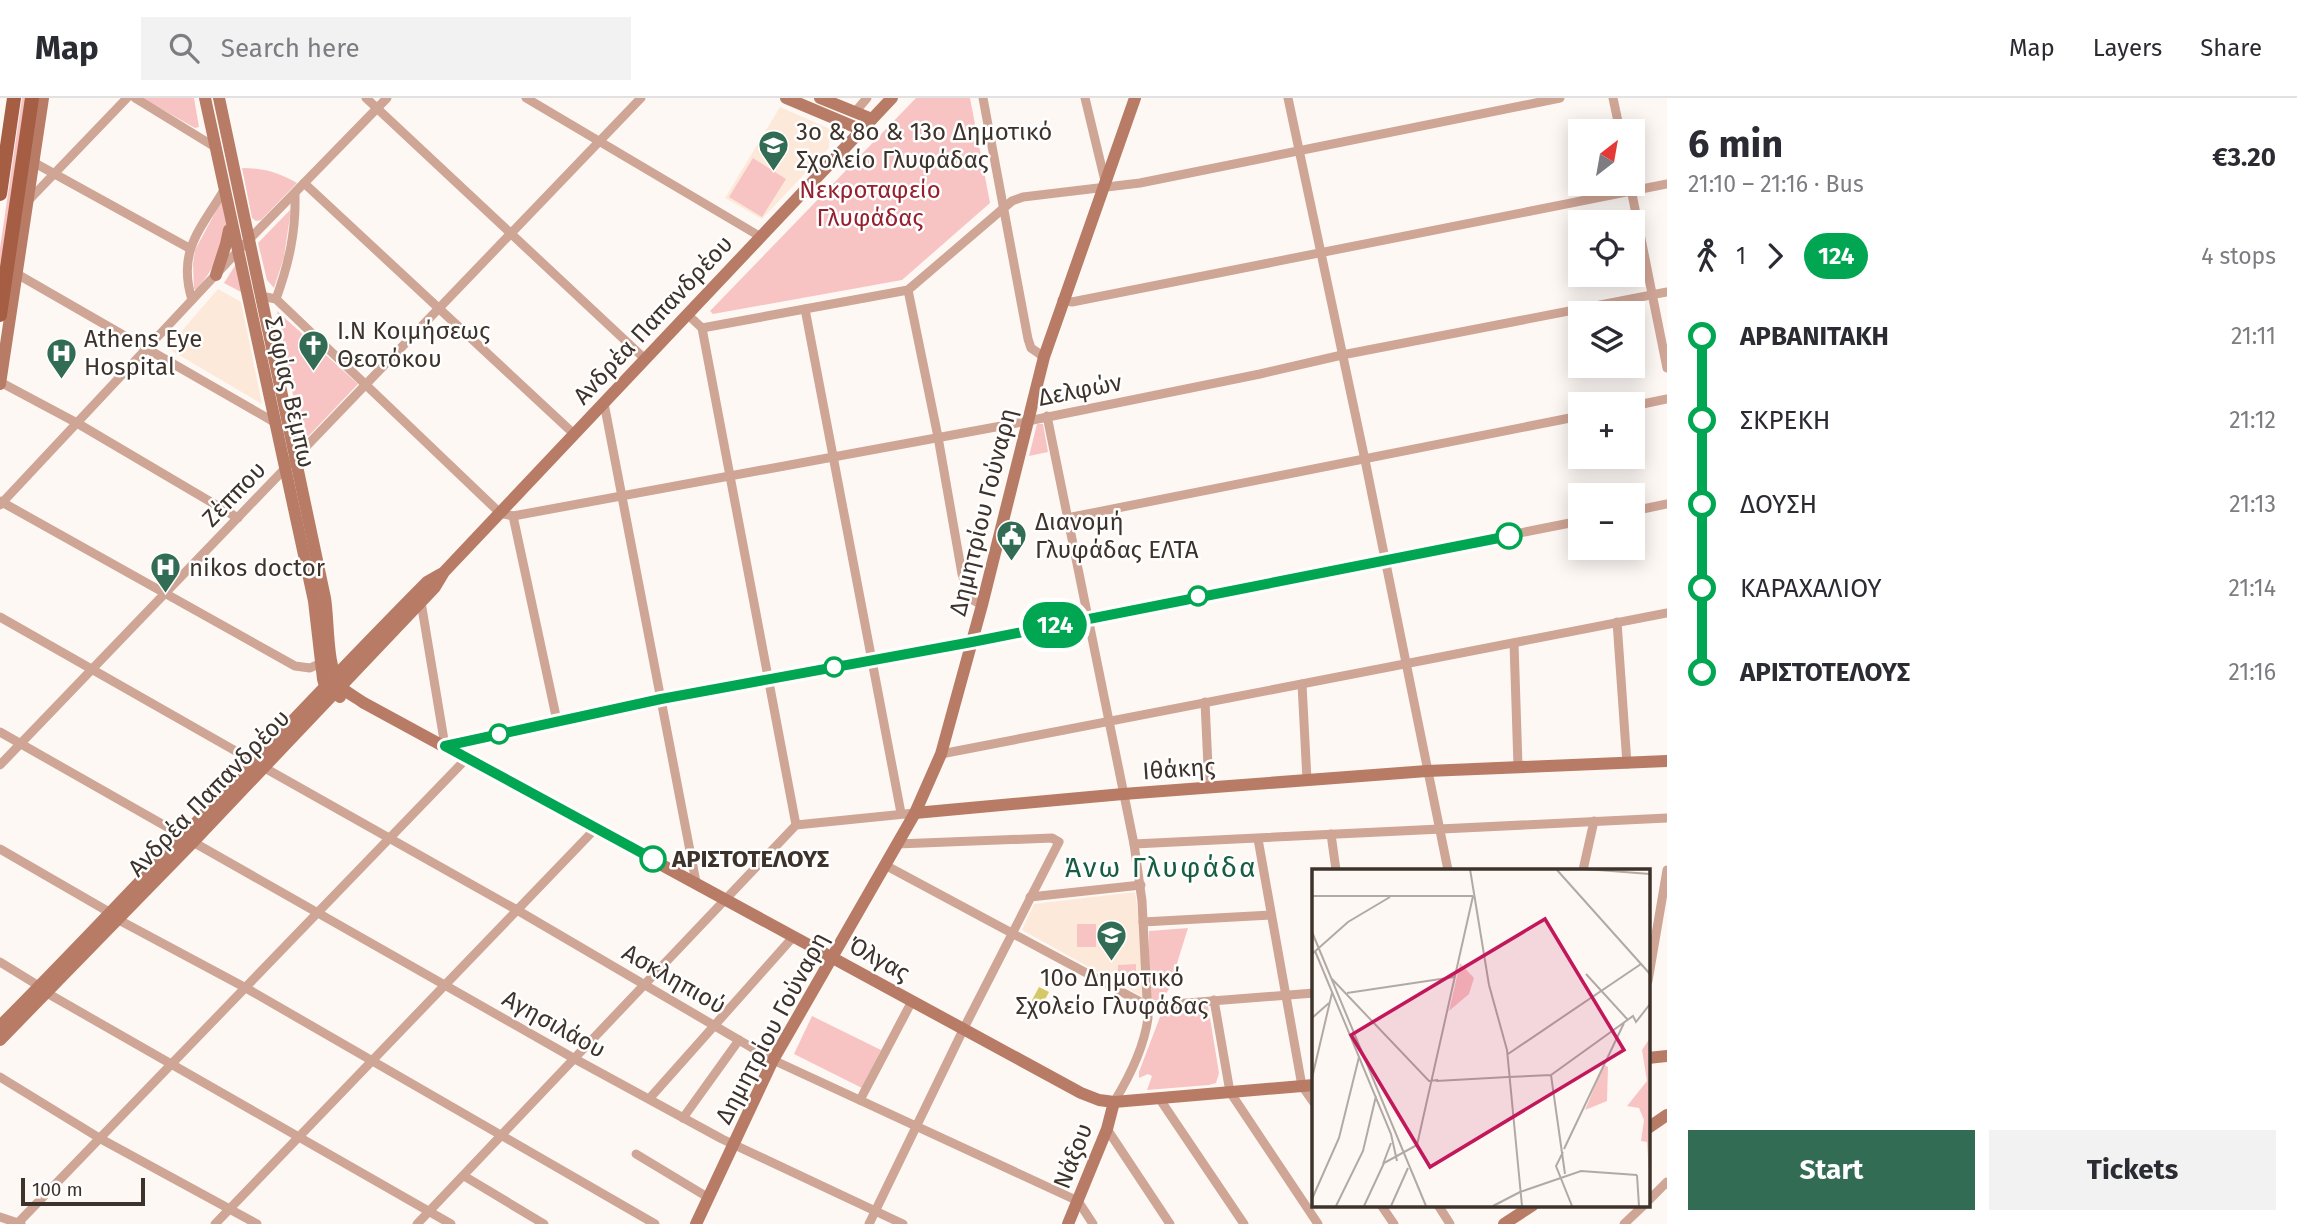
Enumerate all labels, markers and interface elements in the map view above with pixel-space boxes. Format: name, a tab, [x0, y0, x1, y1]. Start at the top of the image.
search box	[141, 17, 631, 80]
text: Map	[35, 28, 99, 68]
icon: search	[165, 29, 203, 67]
text: Search here	[221, 33, 360, 64]
text: Map	[2009, 34, 2055, 62]
text: Layers	[2093, 34, 2162, 62]
text: Share	[2200, 34, 2262, 62]
place label: 3ο & 8ο & 13ο Δημοτικό Σχολείο Γλυφάδας	[796, 118, 1052, 174]
north arrow	[1568, 119, 1645, 196]
map controls	[1568, 119, 1645, 560]
text: 6 min	[1688, 121, 1783, 167]
school or university icon: 3ο & 8ο & 13ο Δημοτικό Σχολείο Γλυφάδας	[756, 129, 790, 173]
text: €3.20	[2212, 142, 2276, 173]
text: 21:10 – 21:16 · Bus	[1688, 170, 1864, 198]
park label: Νεκροταφείο Γλυφάδας	[799, 176, 941, 232]
button: locate	[1568, 210, 1645, 287]
street label: Ανδρέα Παπανδρέου	[568, 230, 738, 410]
icon: walk	[1688, 237, 1726, 275]
icon: forward	[1756, 237, 1794, 275]
text: 1	[1736, 242, 1746, 270]
text: 124	[1818, 242, 1854, 270]
text: 4 stops	[2201, 242, 2276, 270]
button: layers	[1568, 301, 1645, 378]
street label: Σοφίας Βέμπω	[259, 314, 321, 470]
place label: Ι.Ν Κοιμήσεως Θεοτόκου	[337, 317, 490, 373]
text: ΑΡΒΑΝΙΤΑΚΗ	[1740, 321, 1889, 352]
text: 21:11	[2231, 322, 2276, 350]
place label: Athens Eye Hospital	[84, 325, 202, 381]
church icon: Ι.Ν Κοιμήσεως Θεοτόκου	[297, 328, 331, 372]
hospital icon: Athens Eye Hospital	[44, 336, 78, 380]
street label: Δελφών	[1036, 368, 1125, 412]
button: +	[1568, 392, 1645, 469]
street label: Δημητρίου Γούναρη	[944, 405, 1022, 619]
text: ΣΚΡΕΚΗ	[1740, 405, 1830, 436]
text: 21:12	[2229, 406, 2276, 434]
street label: Ζέππου	[196, 456, 272, 532]
button: −	[1568, 483, 1645, 560]
text: ΔΟΥΣΗ	[1740, 489, 1817, 520]
text: 21:13	[2229, 490, 2276, 518]
place label: Διανομή Γλυφάδας ΕΛΤΑ	[1035, 508, 1199, 564]
public building icon: Διανομή Γλυφάδας ΕΛΤΑ	[995, 519, 1029, 563]
unlabelled marker	[1496, 523, 1522, 549]
hospital icon: nikos doctor	[149, 551, 183, 595]
place label: nikos doctor	[189, 554, 326, 582]
text: ΚΑΡΑΧΑΛΙΟΥ	[1740, 573, 1882, 604]
text: 21:14	[2228, 574, 2276, 602]
unlabelled marker	[1188, 586, 1208, 606]
line badge: 124	[1015, 602, 1095, 648]
text: 124	[1037, 611, 1073, 639]
unlabelled marker	[824, 657, 844, 677]
text: ΑΡΙΣΤΟΤΕΛΟΥΣ	[1740, 657, 1910, 688]
text: 21:16	[2228, 658, 2276, 686]
street label: Ανδρέα Παπανδρέου	[122, 704, 296, 882]
unlabelled marker	[489, 724, 509, 744]
street label: Ιθάκης	[1142, 752, 1216, 786]
place label: ΑΡΙΣΤΟΤΕΛΟΥΣ	[671, 845, 829, 873]
marker: ΑΡΙΣΤΟΤΕΛΟΥΣ	[640, 846, 666, 872]
district label: Άνω Γλυφάδα	[1064, 851, 1258, 884]
inset map	[1312, 869, 1650, 1206]
school or university icon: 10o Δημοτικό Σχολείο Γλυφάδας	[1095, 919, 1129, 963]
street label: Δημητρίου Γούναρη	[710, 927, 834, 1129]
street label: Όλγας	[843, 931, 915, 987]
street label: Ασκληπιού	[617, 938, 731, 1020]
place label: 10o Δημοτικό Σχολείο Γλυφάδας	[1016, 964, 1208, 1020]
street label: Αγησιλάου	[498, 984, 610, 1064]
street label: Νάξου	[1048, 1119, 1098, 1193]
button: Start	[1688, 1130, 1975, 1210]
button: Tickets	[1989, 1130, 2276, 1210]
scale bar	[21, 1175, 145, 1207]
text: 100 m	[32, 1178, 83, 1201]

